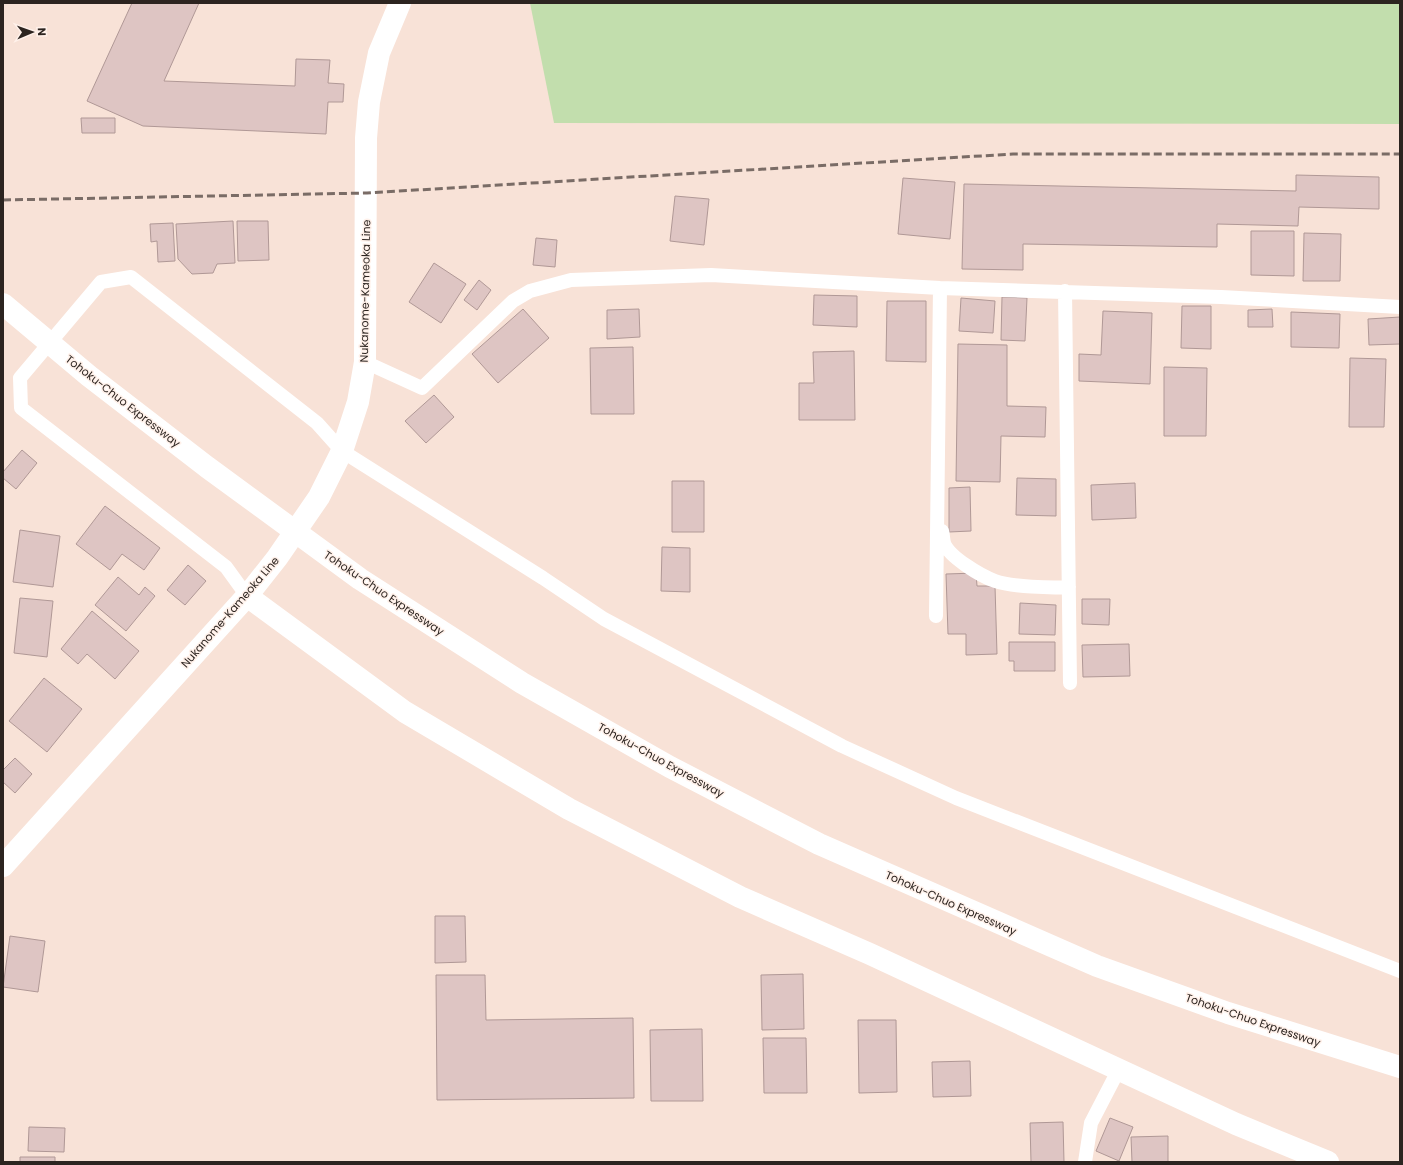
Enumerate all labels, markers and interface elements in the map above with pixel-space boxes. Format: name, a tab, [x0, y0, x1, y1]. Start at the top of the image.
north arrow	[12, 12, 52, 52]
text: N	[34, 27, 50, 36]
street label: Nukanome-Kameoka Line	[356, 219, 374, 363]
street label: Tohoku-Chuo Expressway	[62, 351, 184, 451]
street label: Tohoku-Chuo Expressway	[321, 547, 448, 640]
street label: Nukanome-Kameoka Line	[177, 553, 283, 671]
street label: Tohoku-Chuo Expressway	[595, 719, 728, 802]
street label: Tohoku-Chuo Expressway	[883, 867, 1020, 939]
street label: Tohoku-Chuo Expressway	[1183, 989, 1323, 1051]

